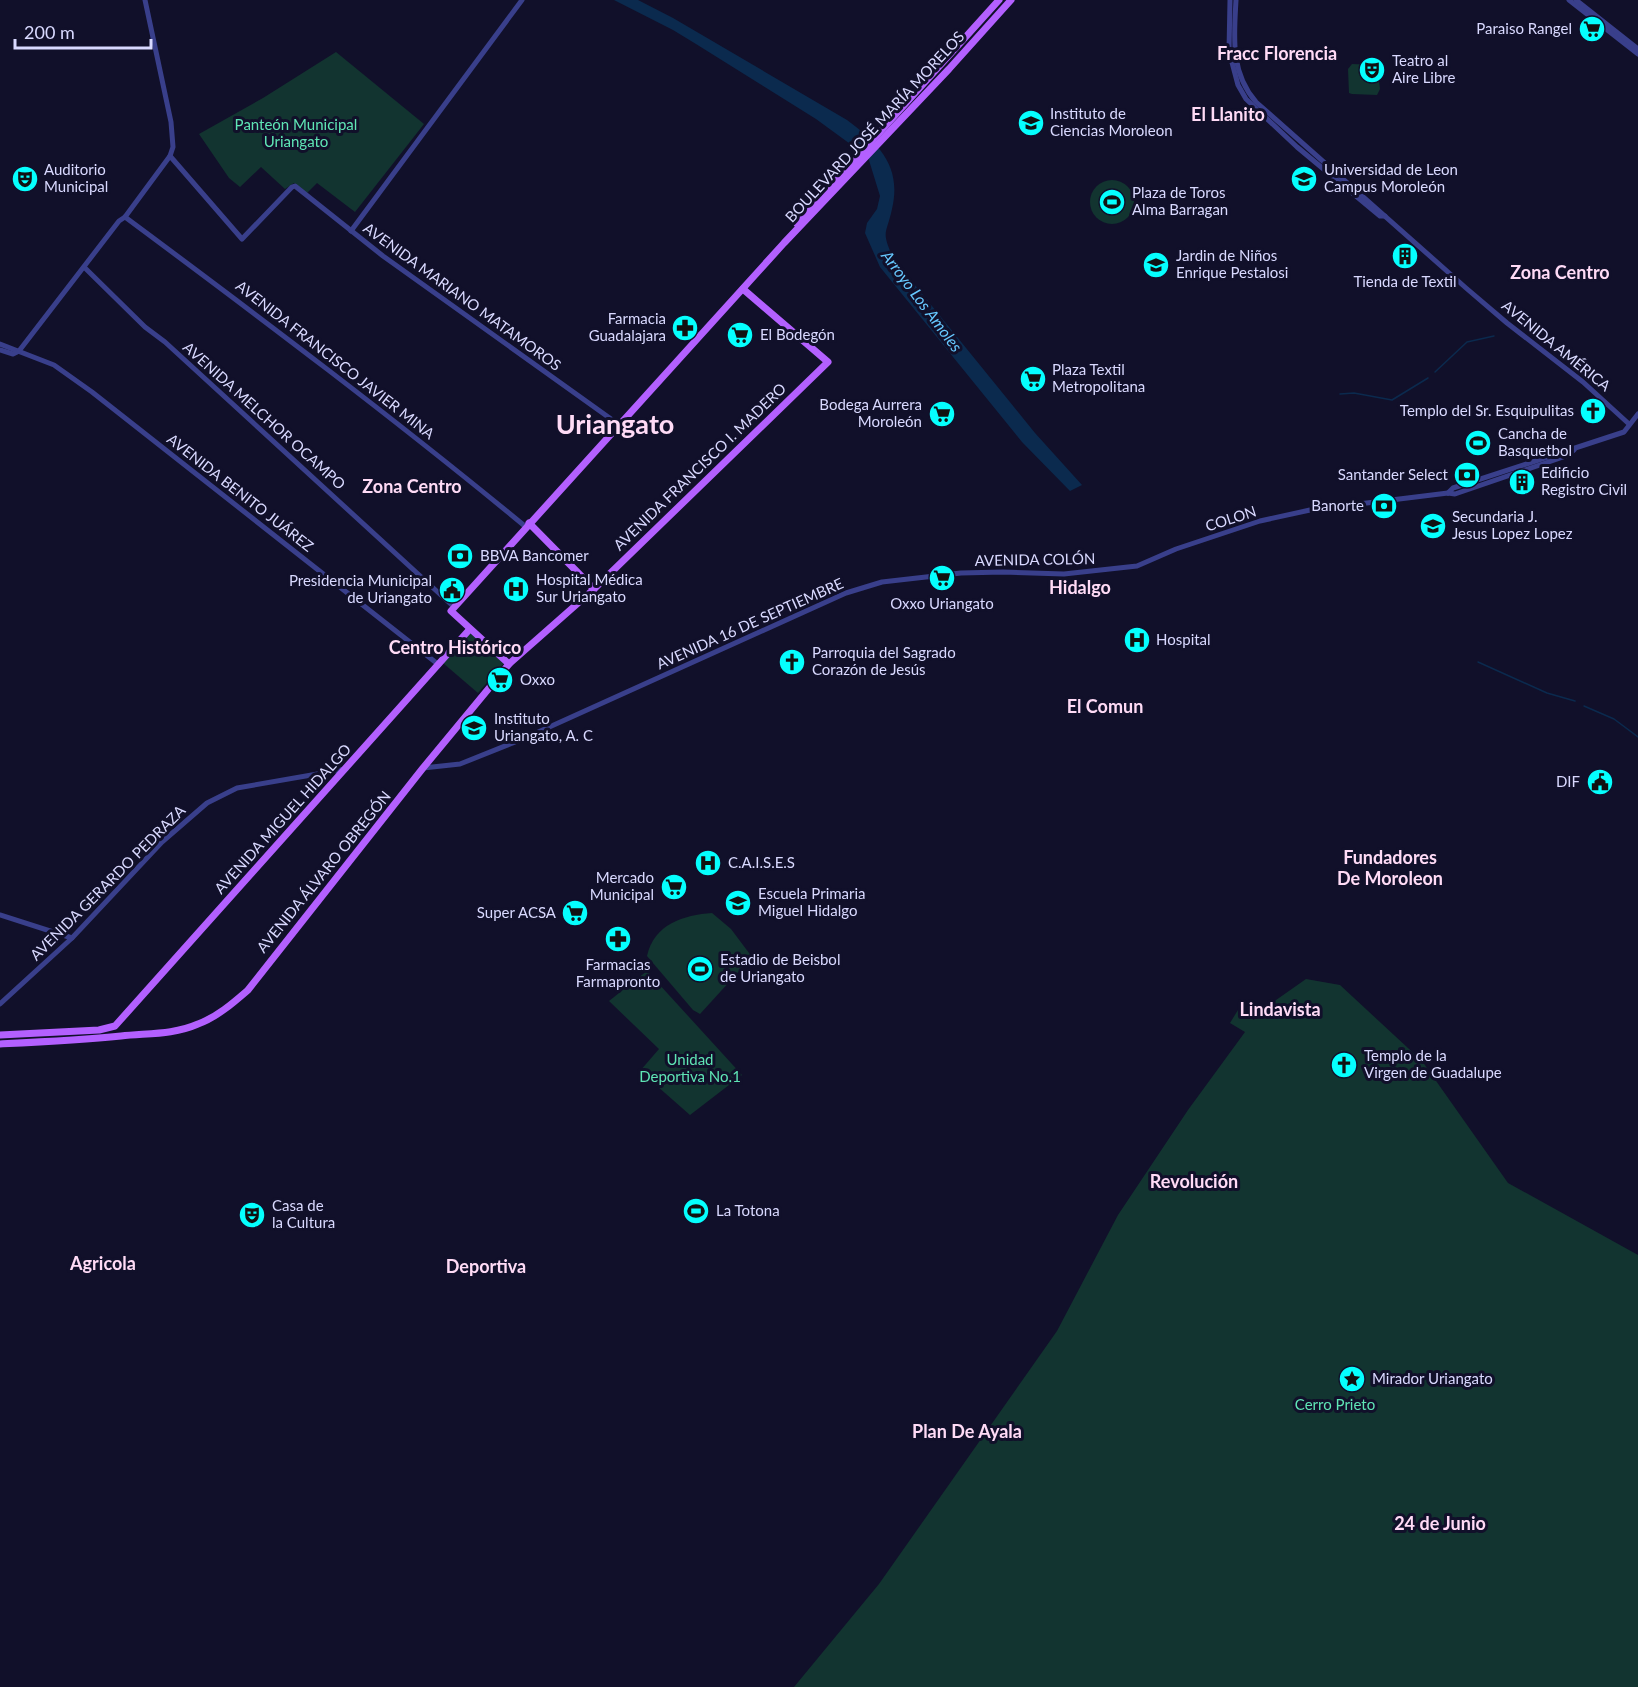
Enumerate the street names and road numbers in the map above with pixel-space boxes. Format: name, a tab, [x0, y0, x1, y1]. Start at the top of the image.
street label: BOULEVARD JOSÉ MARÍA MORELOS	[781, 27, 968, 225]
street label: AVENIDA MARIANO MATAMOROS	[360, 218, 565, 374]
street label: AVENIDA FRANCISCO JAVIER MINA	[233, 276, 439, 443]
street label: AVENIDA AMÉRICA	[1499, 296, 1615, 395]
street label: AVENIDA MELCHOR OCAMPO	[180, 338, 349, 493]
street label: AVENIDA FRANCISCO I. MADERO	[609, 379, 789, 554]
street label: AVENIDA BENITO JUÁREZ	[164, 430, 317, 555]
street label: COLON	[1203, 501, 1258, 535]
street label: AVENIDA COLÓN	[974, 549, 1096, 569]
street label: AVENIDA 16 DE SEPTIEMBRE	[653, 574, 846, 673]
street label: AVENIDA MIGUEL HIDALGO	[210, 740, 354, 897]
street label: AVENIDA ÁLVARO OBREGÓN	[252, 787, 394, 956]
street label: AVENIDA GERARDO PEDRAZA	[26, 800, 189, 964]

